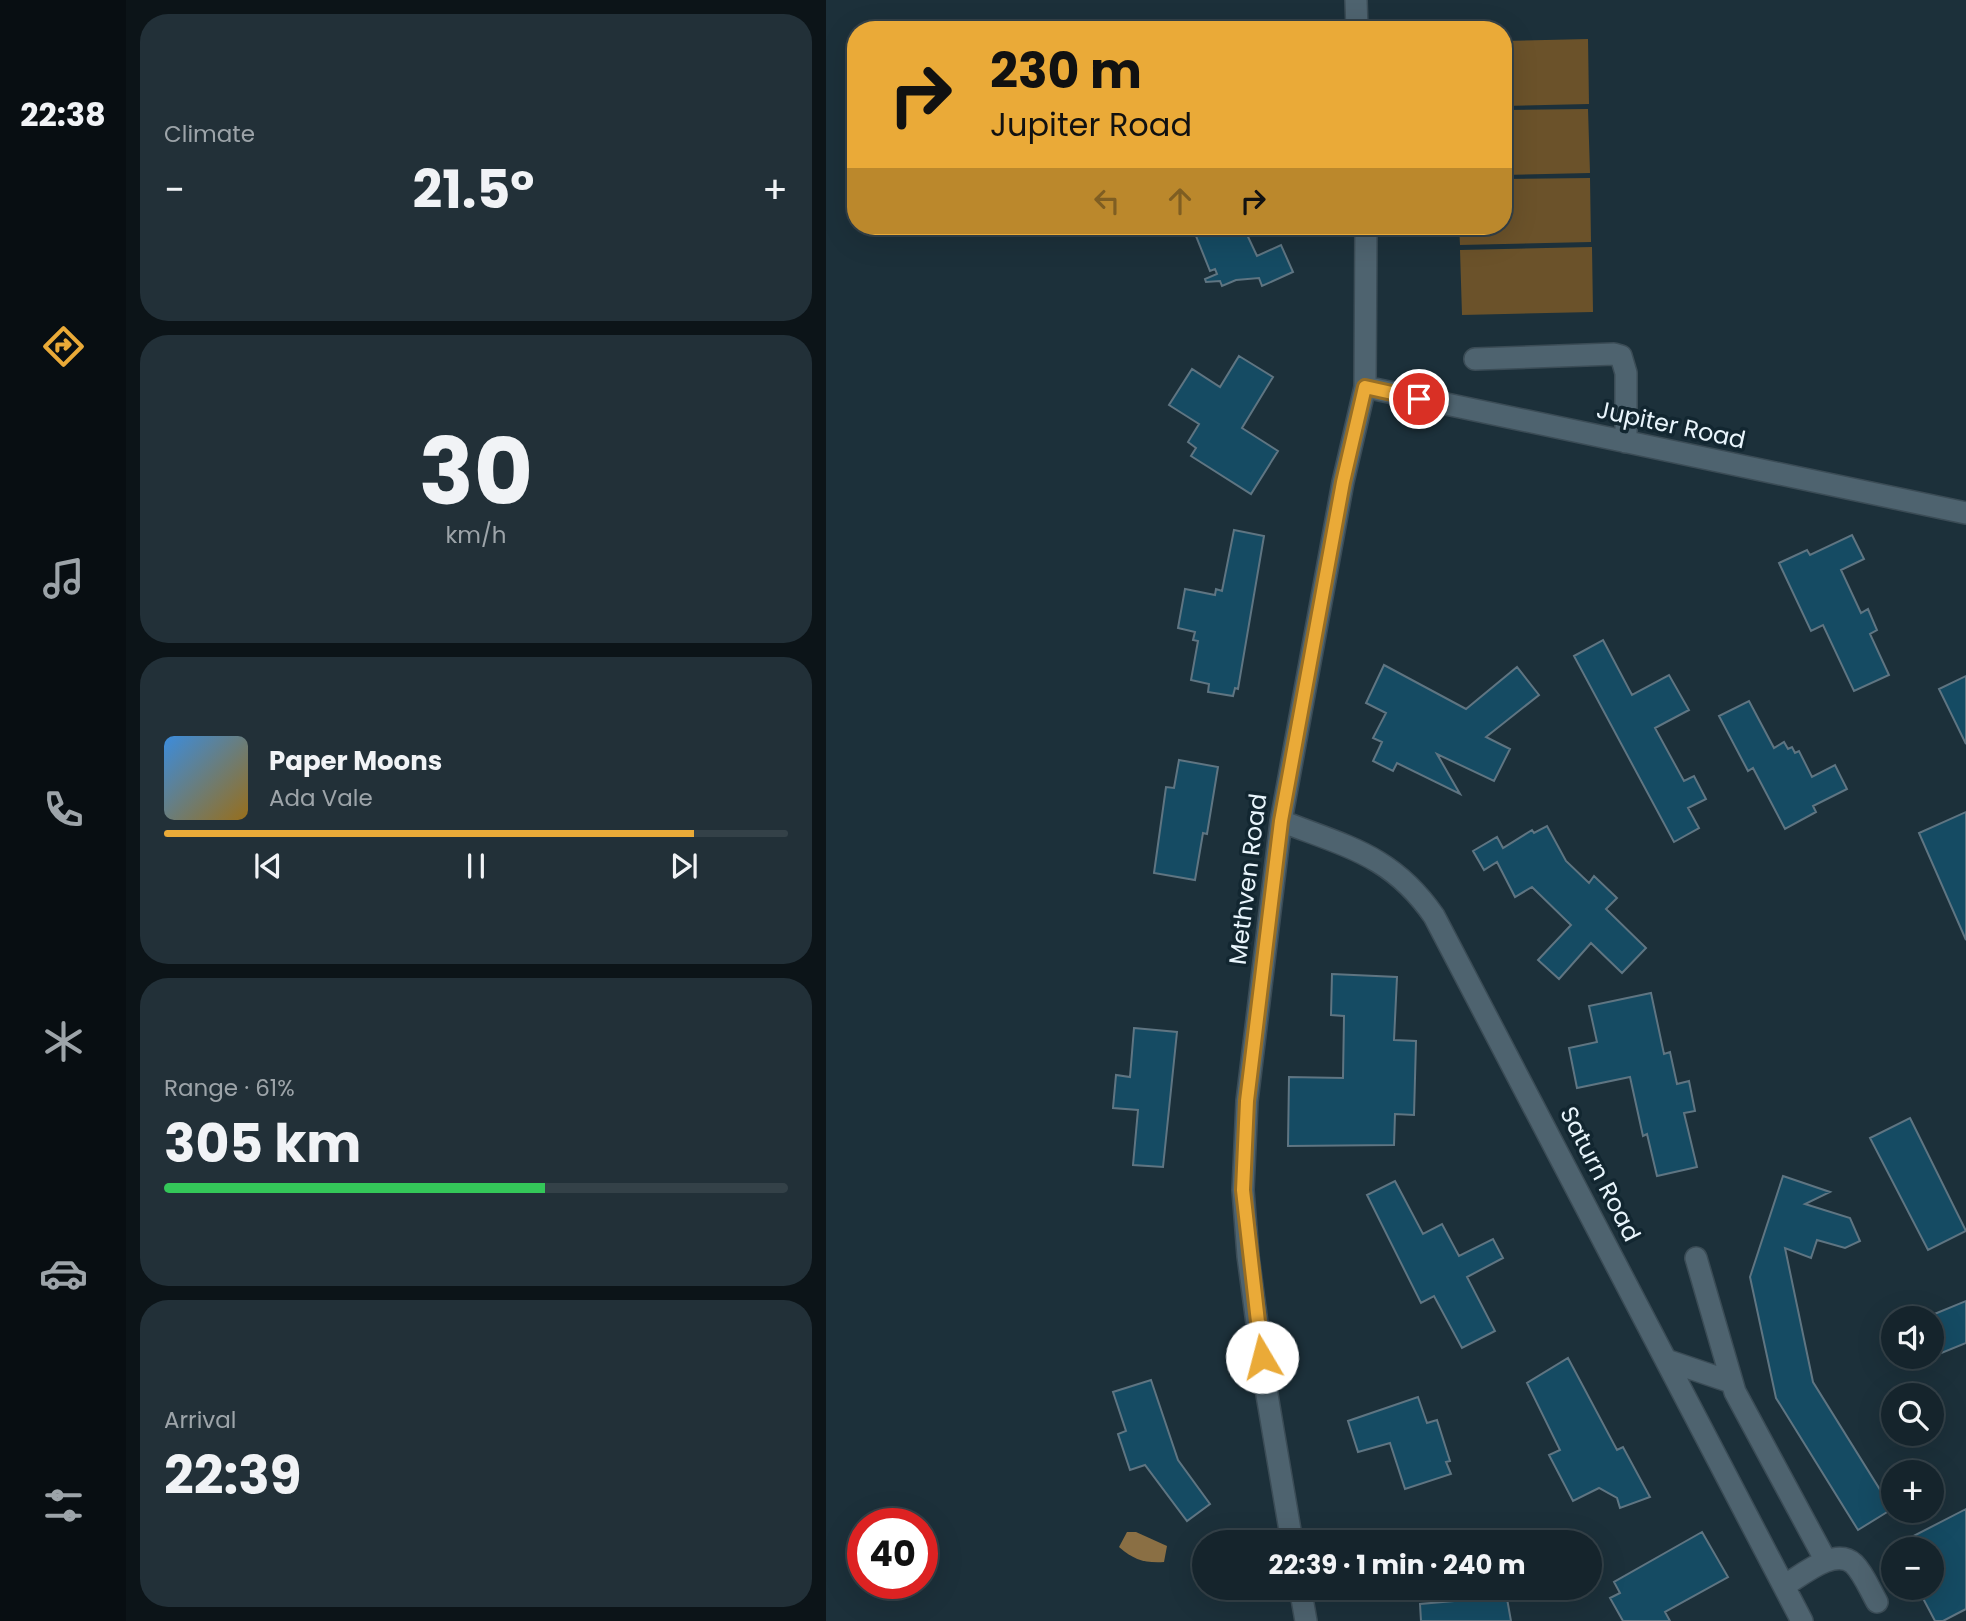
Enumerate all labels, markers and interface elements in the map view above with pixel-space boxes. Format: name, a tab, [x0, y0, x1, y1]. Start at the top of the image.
text: 230 m	[990, 37, 1142, 105]
icon: right	[875, 49, 966, 140]
text: 22:38	[20, 92, 106, 137]
text: Jupiter Road	[990, 102, 1192, 147]
text: Climate	[164, 118, 255, 150]
text: 21.5°	[413, 153, 534, 226]
text: −	[164, 163, 185, 216]
text: +	[762, 163, 788, 216]
icon: left	[1088, 182, 1126, 220]
icon: ahead	[1161, 182, 1199, 220]
icon: right	[1234, 182, 1272, 220]
icon: directions	[39, 322, 88, 371]
pin	[1389, 369, 1449, 429]
icon: arrive	[1400, 380, 1438, 418]
street label: Jupiter Road	[1594, 393, 1749, 456]
text: 30	[419, 408, 533, 536]
text: km/h	[445, 519, 507, 551]
icon: music	[39, 554, 88, 603]
text: Paper Moons	[269, 743, 442, 779]
text: Ada Vale	[269, 782, 373, 814]
icon: phone	[39, 785, 88, 834]
street label: Methven Road	[1221, 791, 1274, 966]
icon: previous	[249, 847, 287, 885]
icon: pause	[457, 847, 495, 885]
icon: next	[665, 847, 703, 885]
icon: climate	[39, 1017, 88, 1066]
text: Range · 61%	[164, 1072, 295, 1104]
street label: Saturn Road	[1552, 1101, 1649, 1247]
text: 305 km	[164, 1107, 361, 1180]
icon: car	[39, 1249, 88, 1298]
map controls	[1881, 1306, 1944, 1600]
button: sound	[1881, 1306, 1944, 1369]
position arrow	[1225, 1320, 1299, 1394]
button: search	[1881, 1383, 1944, 1446]
text: Arrival	[164, 1404, 236, 1436]
text: 22:39	[164, 1439, 302, 1512]
button: +	[1881, 1460, 1944, 1523]
icon: filters	[39, 1481, 88, 1530]
speed limit sign: 40	[847, 1508, 938, 1599]
button: −	[1881, 1537, 1944, 1600]
text: 22:39 · 1 min · 240 m	[1269, 1547, 1525, 1583]

